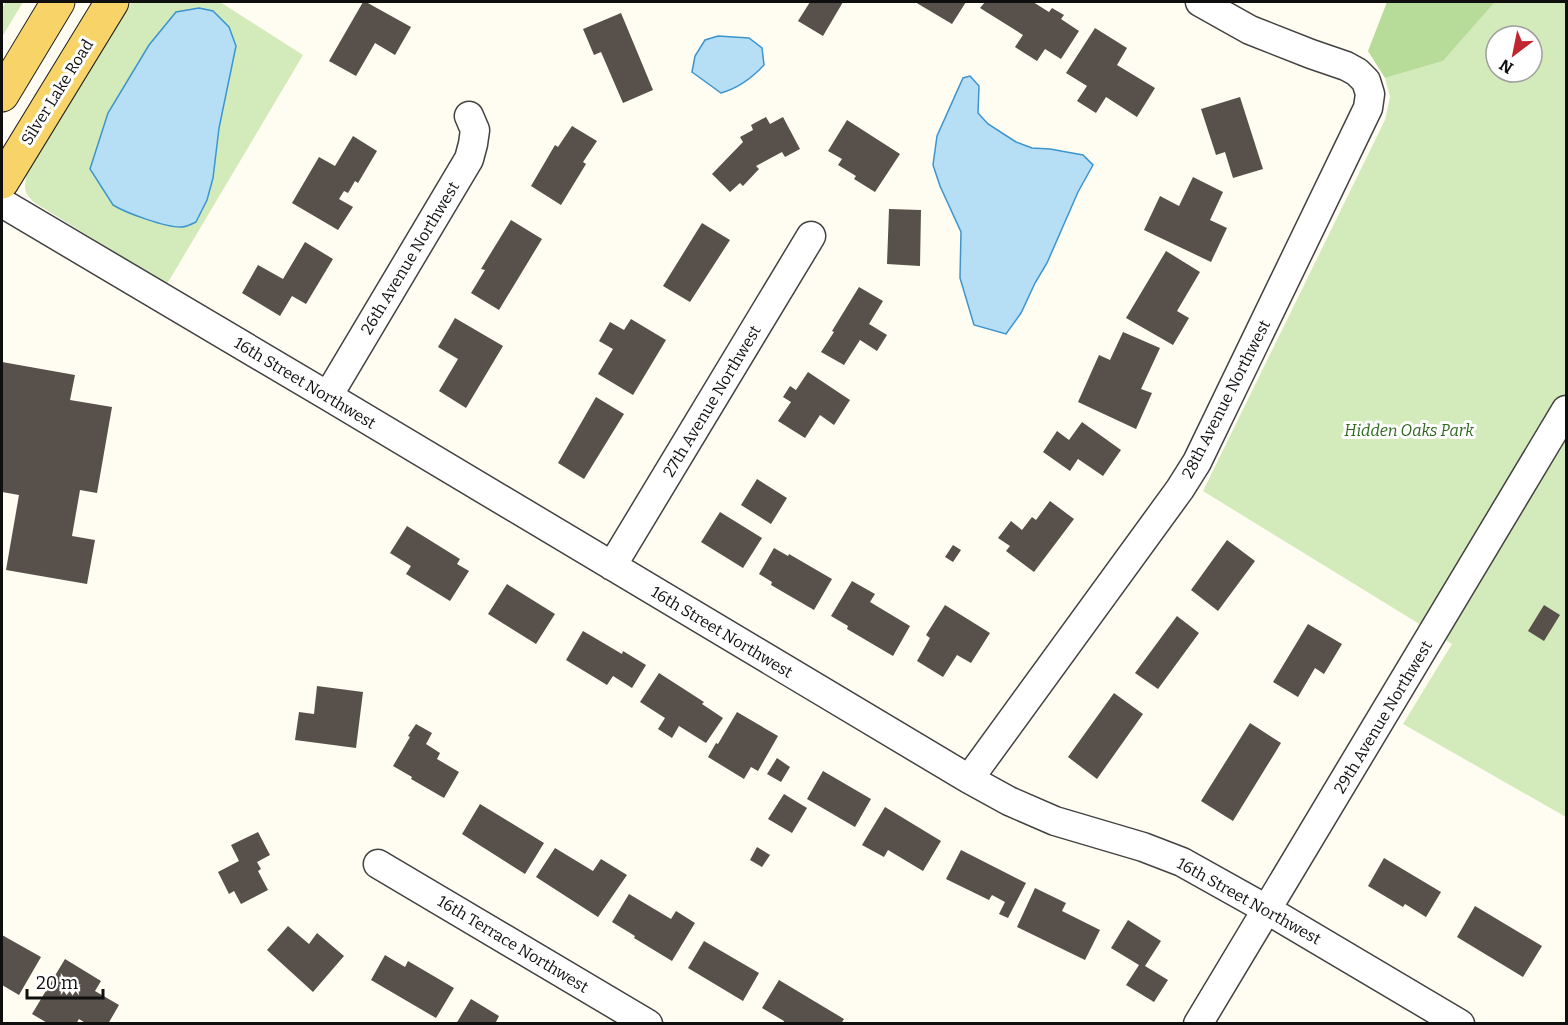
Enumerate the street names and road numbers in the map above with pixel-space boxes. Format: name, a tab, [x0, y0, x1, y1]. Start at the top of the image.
street label: Silver Lake Road	[17, 35, 97, 148]
street label: 26th Avenue Northwest	[357, 178, 463, 338]
street label: 28th Avenue Northwest	[1178, 317, 1274, 481]
street label: 27th Avenue Northwest	[659, 322, 765, 480]
street label: 16th Street Northwest	[231, 333, 379, 433]
street label: 16th Street Northwest	[648, 582, 796, 682]
street label: 29th Avenue Northwest	[1330, 637, 1436, 797]
street label: 16th Street Northwest	[1174, 854, 1324, 949]
street label: 16th Terrace Northwest	[434, 891, 592, 997]

